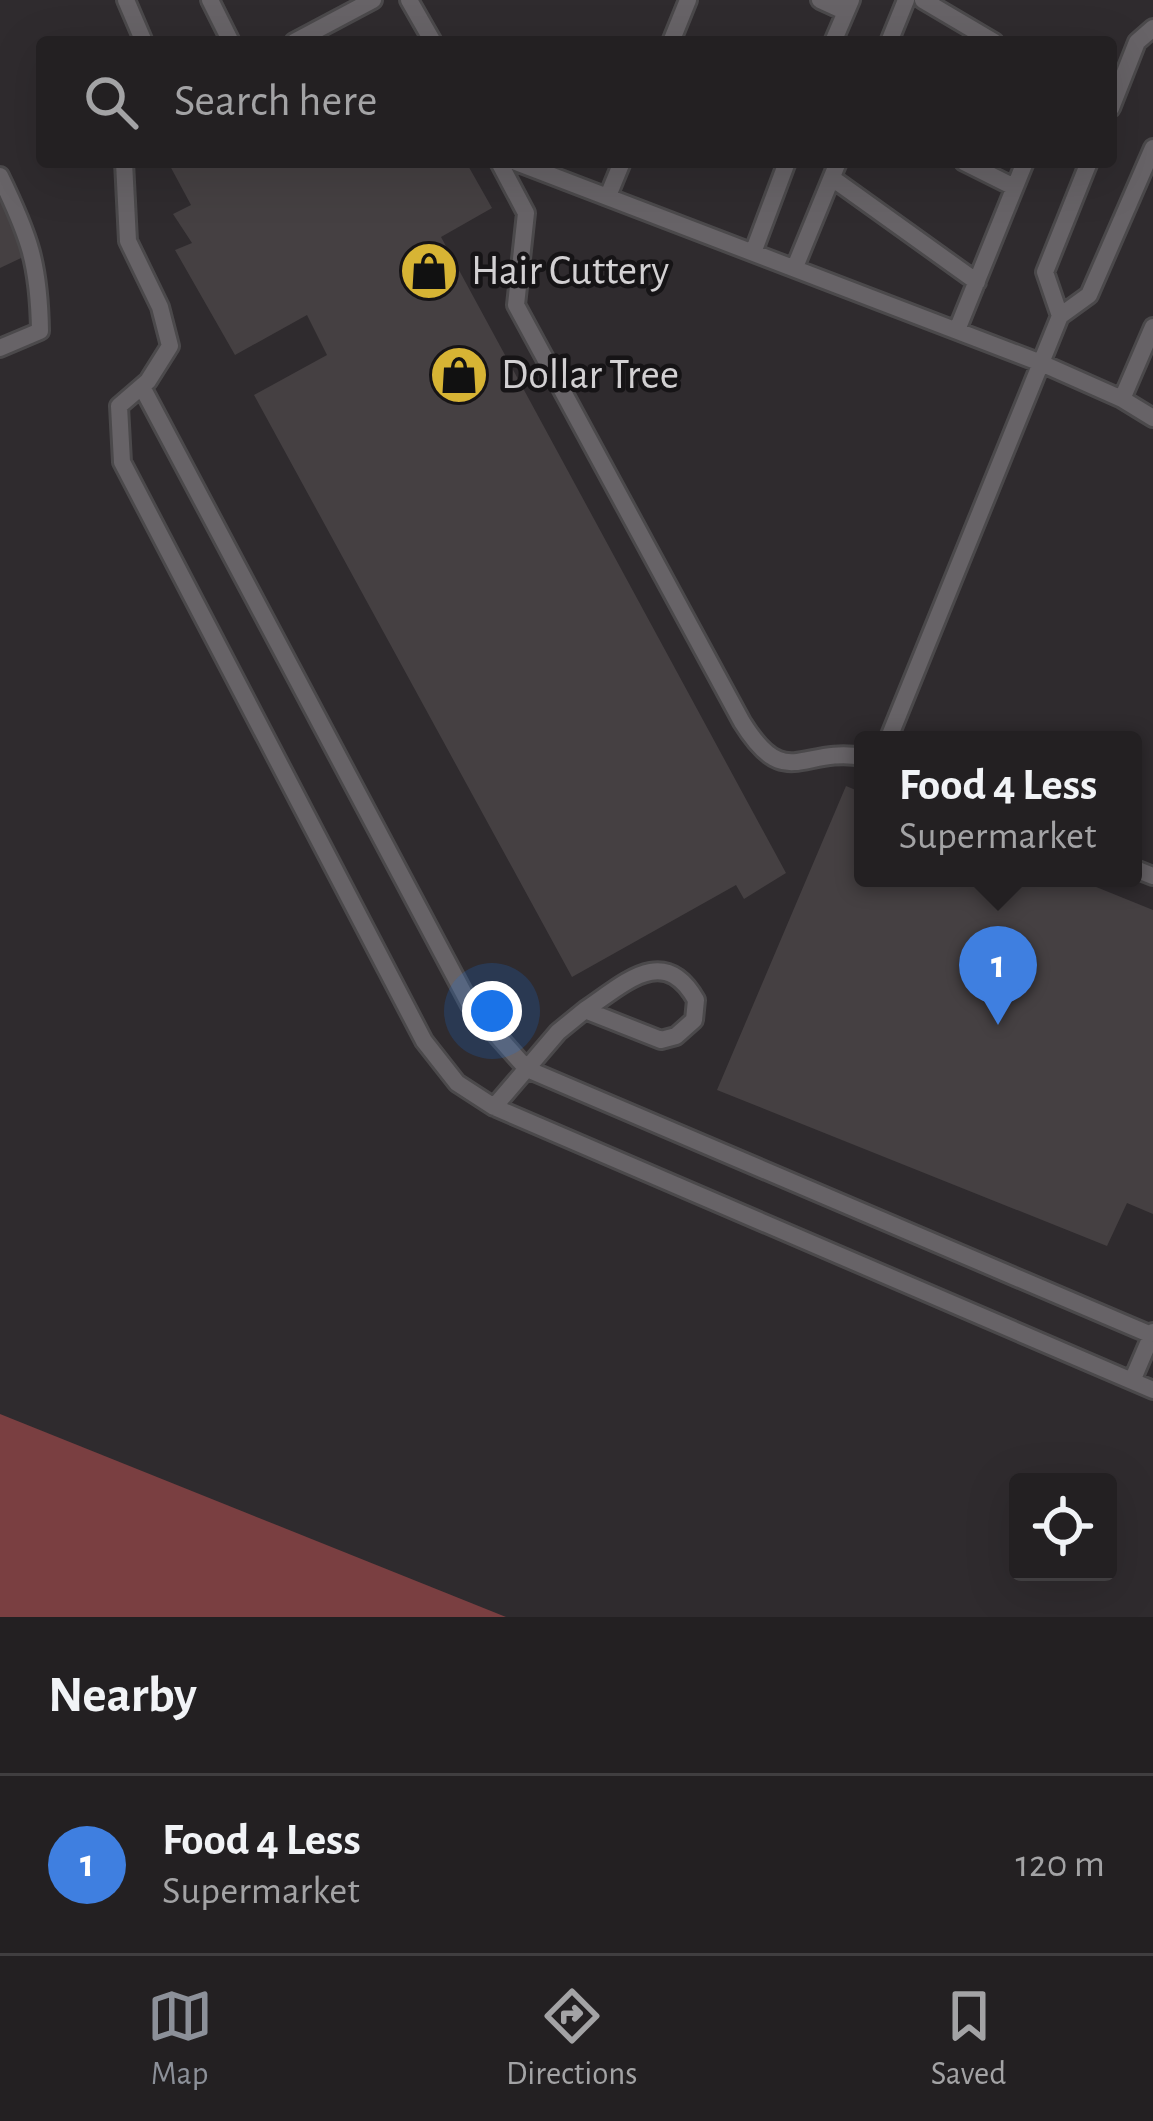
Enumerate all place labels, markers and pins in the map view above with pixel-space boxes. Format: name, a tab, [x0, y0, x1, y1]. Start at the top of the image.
shop icon: Hair Cuttery	[398, 240, 460, 302]
place label: Hair Cuttery	[471, 250, 669, 292]
shop icon: Dollar Tree	[428, 344, 490, 406]
place label: Dollar Tree	[501, 354, 679, 396]
pin: 1	[959, 926, 1037, 1025]

